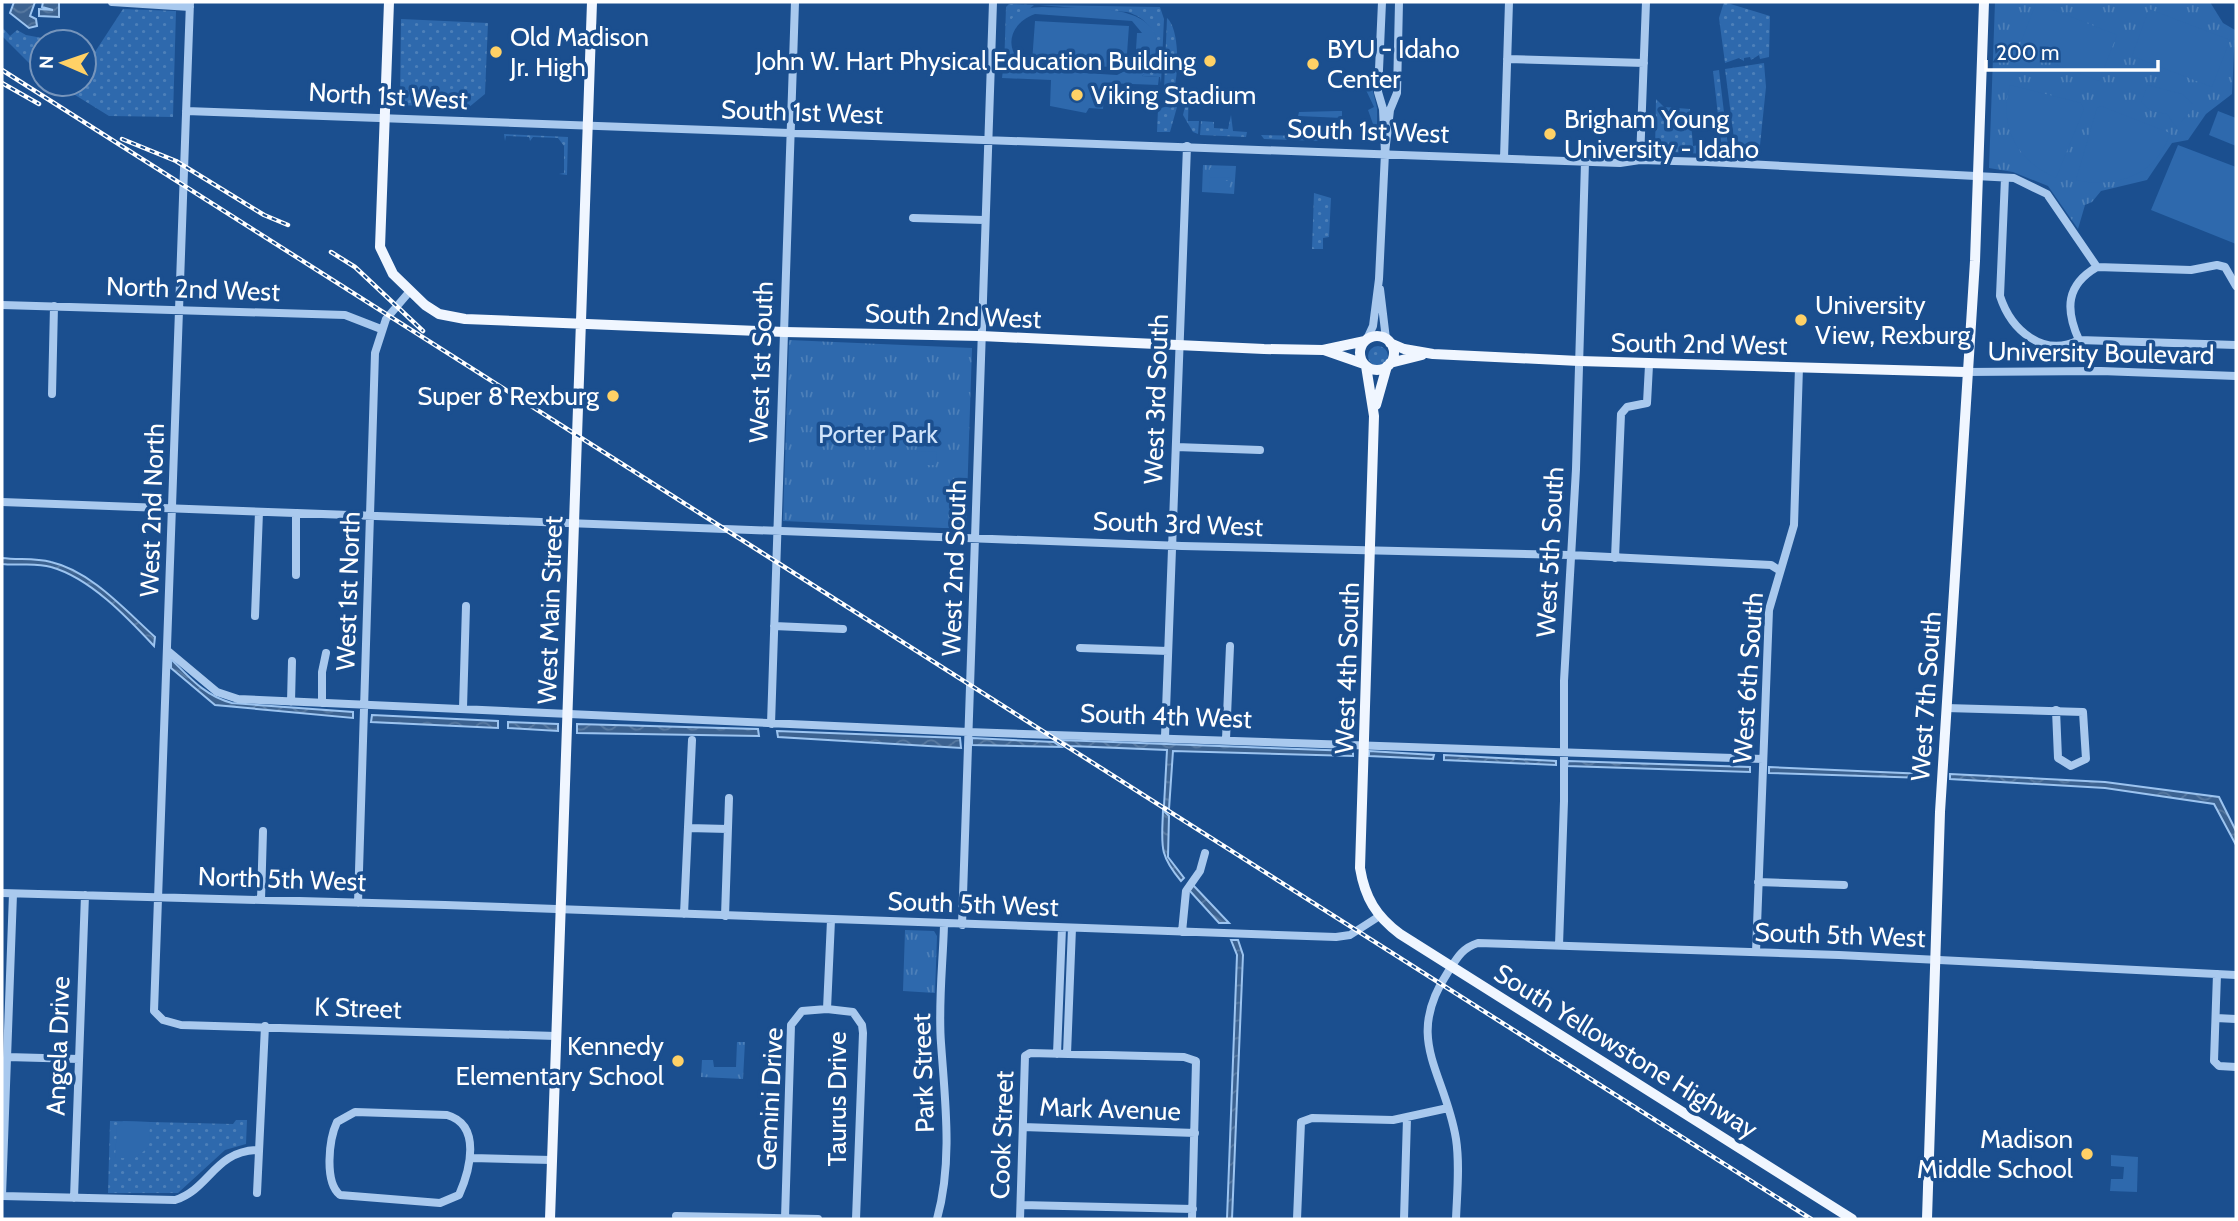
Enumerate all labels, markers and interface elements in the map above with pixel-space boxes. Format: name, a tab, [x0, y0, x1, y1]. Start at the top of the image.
place label: Old Madison Jr. High	[509, 21, 649, 83]
north arrow	[28, 28, 98, 98]
scale bar	[1986, 28, 2158, 72]
place label: BYU - Idaho Center	[1327, 33, 1460, 95]
text: 200 m	[1996, 40, 2059, 65]
marker: Old Madison Jr. High	[488, 44, 504, 60]
place label: John W. Hart Physical Education Building	[754, 45, 1197, 77]
marker: John W. Hart Physical Education Building	[1202, 53, 1218, 69]
text: N	[35, 55, 58, 70]
marker: BYU - Idaho Center	[1305, 56, 1321, 72]
street label: North 1st West	[308, 76, 469, 116]
place label: Viking Stadium	[1091, 79, 1256, 111]
marker: Viking Stadium	[1069, 87, 1085, 103]
street label: South 1st West	[720, 93, 884, 131]
place label: Brigham Young University - Idaho	[1564, 103, 1759, 165]
street label: South 1st West	[1286, 112, 1450, 150]
marker: Brigham Young University - Idaho	[1542, 126, 1558, 142]
street label: North 2nd West	[105, 270, 281, 308]
street label: West 1st South	[742, 280, 780, 444]
place label: University View, Rexburg	[1815, 289, 1971, 351]
street label: South 2nd West	[864, 297, 1042, 335]
marker: University View, Rexburg	[1793, 312, 1809, 328]
street label: West 3rd South	[1137, 313, 1175, 485]
street label: South 2nd West	[1610, 326, 1788, 362]
street label: University Boulevard	[1987, 335, 2215, 371]
place label: Super 8 Rexburg	[417, 380, 600, 412]
marker: Super 8 Rexburg	[605, 388, 621, 404]
park label: Porter Park	[818, 418, 938, 450]
street label: West 2nd North	[133, 422, 171, 598]
street label: West 5th South	[1530, 466, 1570, 638]
street label: West 2nd South	[935, 479, 973, 657]
street label: South 3rd West	[1092, 505, 1264, 543]
street label: West 1st North	[329, 511, 367, 671]
street label: West Main Street	[531, 515, 569, 705]
street label: West 4th South	[1328, 582, 1366, 754]
street label: West 6th South	[1726, 591, 1770, 765]
street label: West 7th South	[1904, 610, 1948, 782]
street label: South 4th West	[1080, 697, 1253, 735]
street label: North 5th West	[197, 860, 367, 898]
street label: South 5th West	[887, 885, 1059, 923]
street label: South 5th West	[1754, 916, 1926, 954]
street label: South Yellowstone Highway	[1488, 957, 1764, 1145]
street label: Angela Drive	[40, 976, 76, 1116]
street label: K Street	[314, 990, 402, 1026]
street label: Park Street	[905, 1012, 941, 1133]
street label: Gemini Drive	[750, 1027, 790, 1171]
place label: Kennedy Elementary School	[456, 1030, 664, 1092]
street label: Taurus Drive	[821, 1031, 853, 1167]
marker: Kennedy Elementary School	[670, 1053, 686, 1069]
street label: Cook Street	[984, 1070, 1020, 1200]
street label: Mark Avenue	[1039, 1091, 1181, 1127]
place label: Madison Middle School	[1917, 1123, 2073, 1185]
marker: Madison Middle School	[2079, 1146, 2095, 1162]

